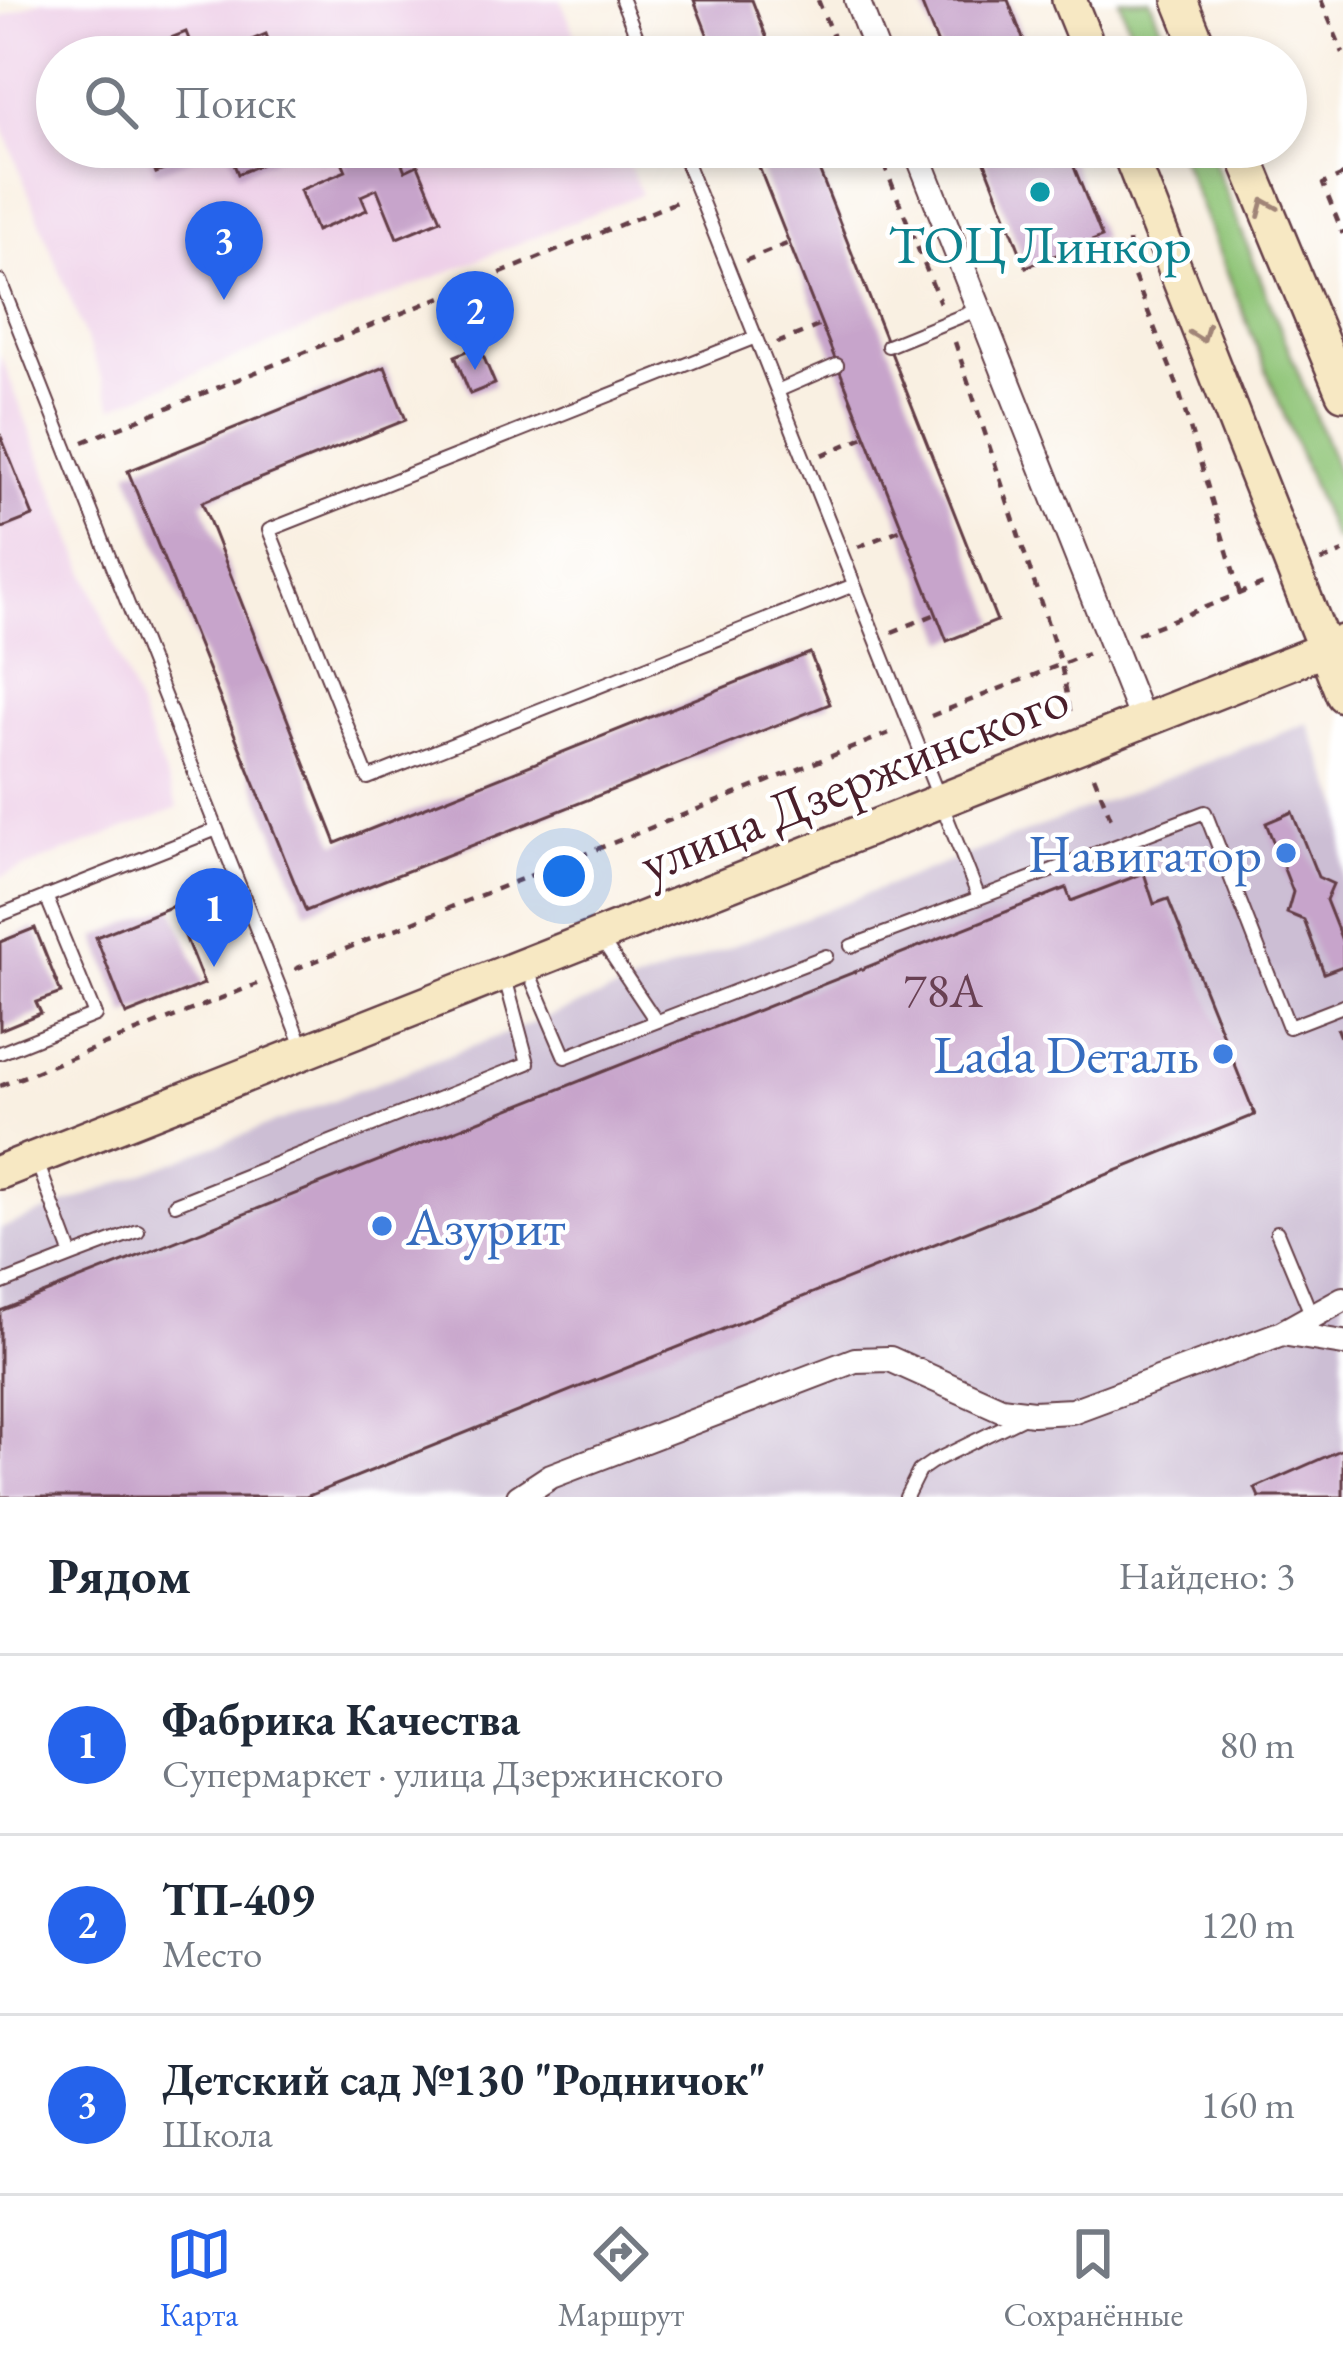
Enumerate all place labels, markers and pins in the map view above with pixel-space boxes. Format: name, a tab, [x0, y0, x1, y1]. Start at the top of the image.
marker: ТОЦ Линкор	[1027, 179, 1053, 205]
pin: 3	[185, 201, 263, 300]
place label: ТОЦ Линкор	[888, 209, 1192, 279]
pin: 2	[436, 271, 514, 370]
place label: Навигатор	[1028, 818, 1262, 888]
marker: Навигатор	[1273, 840, 1299, 866]
pin: 1	[175, 868, 253, 967]
place label: Lada Dеталь	[933, 1019, 1199, 1089]
marker: Lada Dеталь	[1210, 1041, 1236, 1067]
place label: Азурит	[405, 1191, 566, 1261]
marker: Азурит	[369, 1213, 395, 1239]

